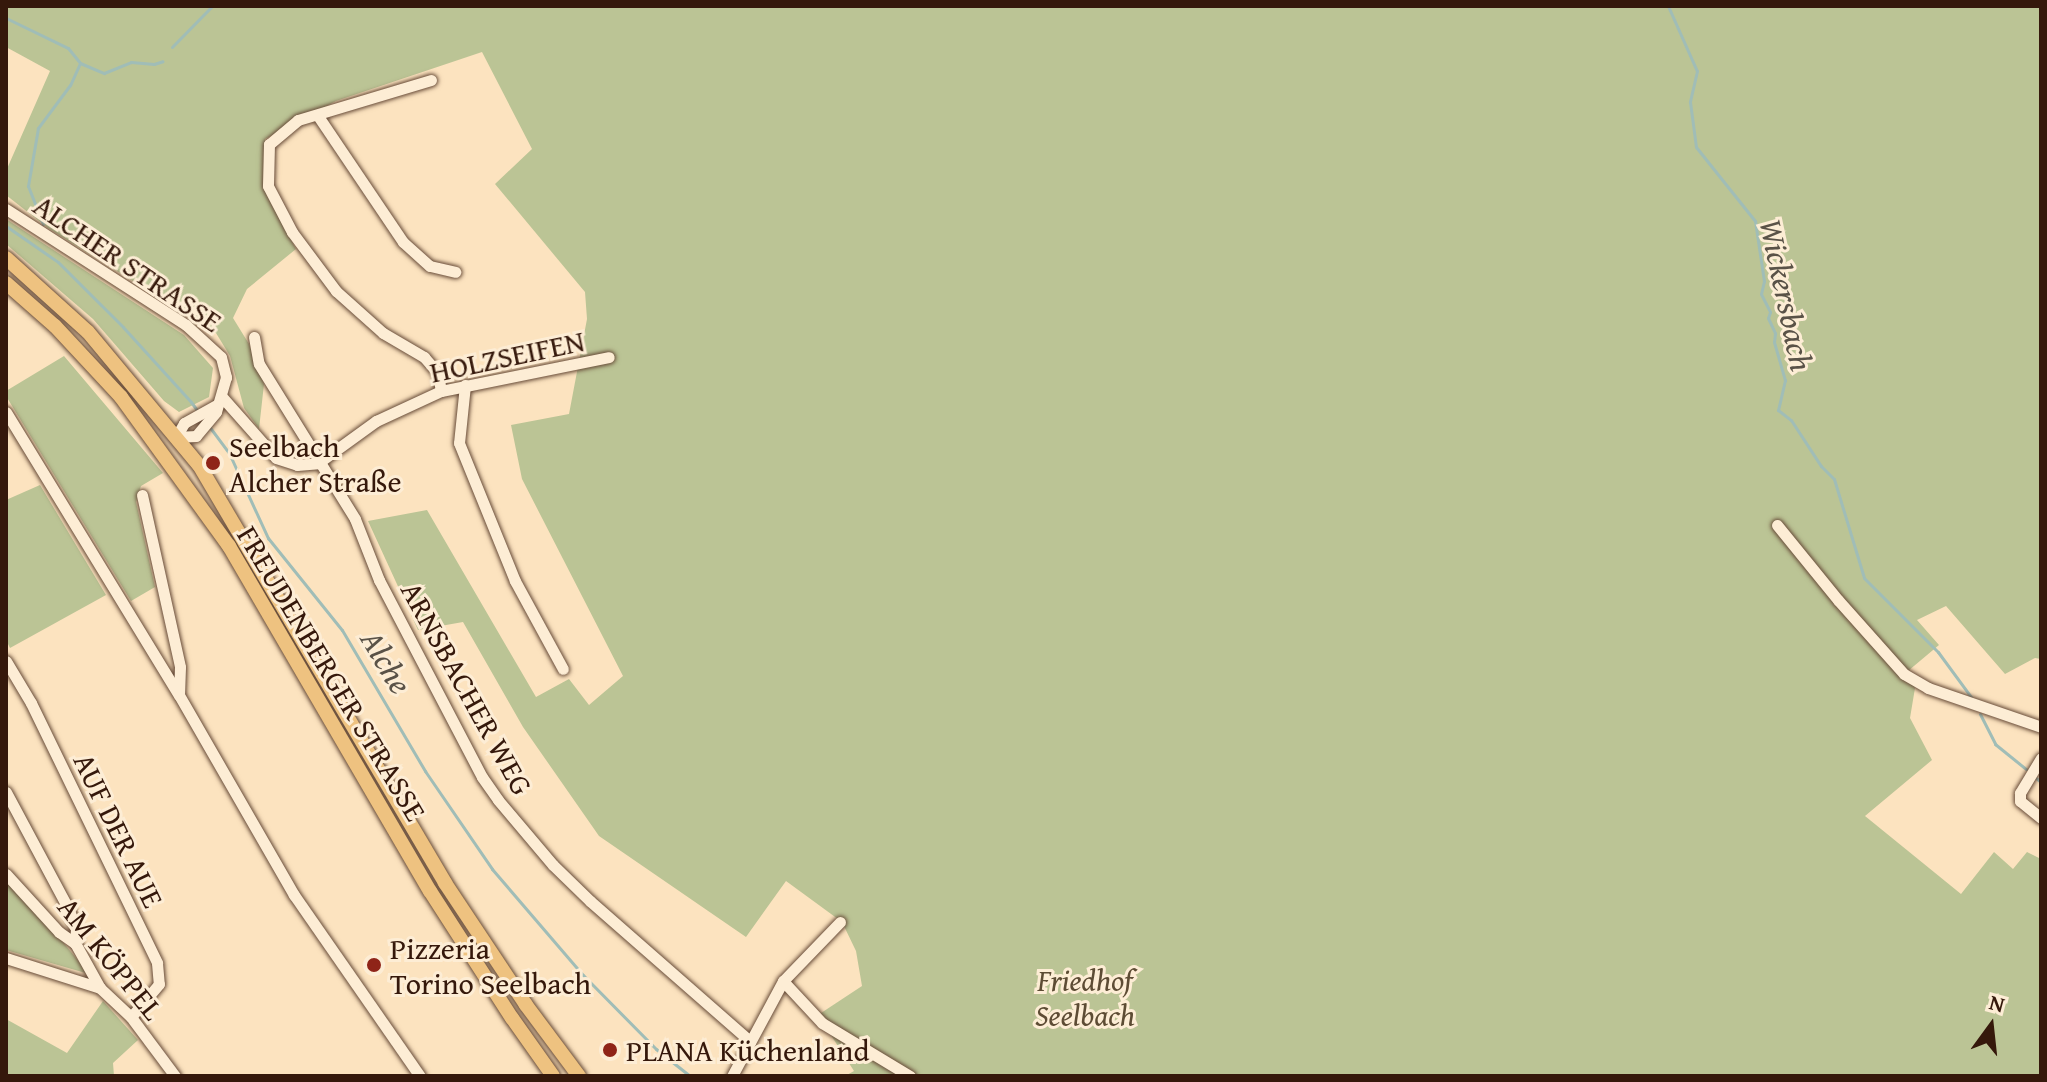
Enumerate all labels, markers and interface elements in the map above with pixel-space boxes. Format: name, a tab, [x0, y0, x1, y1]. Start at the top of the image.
street label: ALCHER STRASSE	[27, 187, 229, 339]
water label: Wickersbach	[1751, 215, 1821, 375]
street label: HOLZSEIFEN	[426, 322, 588, 390]
place label: Seelbach Alcher Straße	[229, 428, 402, 498]
marker: Seelbach Alcher Straße	[204, 454, 222, 472]
street label: FREUDENBERGER STRASSE	[230, 519, 434, 827]
street label: ARNSBACHER WEG	[394, 575, 540, 801]
water label: Alche	[352, 623, 420, 701]
street label: AUF DER AUE	[66, 747, 172, 913]
street label: AM KÖPPEL	[51, 889, 171, 1027]
place label: Pizzeria Torino Seelbach	[390, 930, 591, 1000]
marker: Pizzeria Torino Seelbach	[365, 956, 383, 974]
park label: Friedhof Seelbach	[1035, 962, 1135, 1032]
text: N	[1986, 985, 2008, 1020]
north arrow	[1951, 986, 2031, 1066]
place label: PLANA Küchenland	[626, 1032, 869, 1068]
marker: PLANA Küchenland	[601, 1041, 619, 1059]

